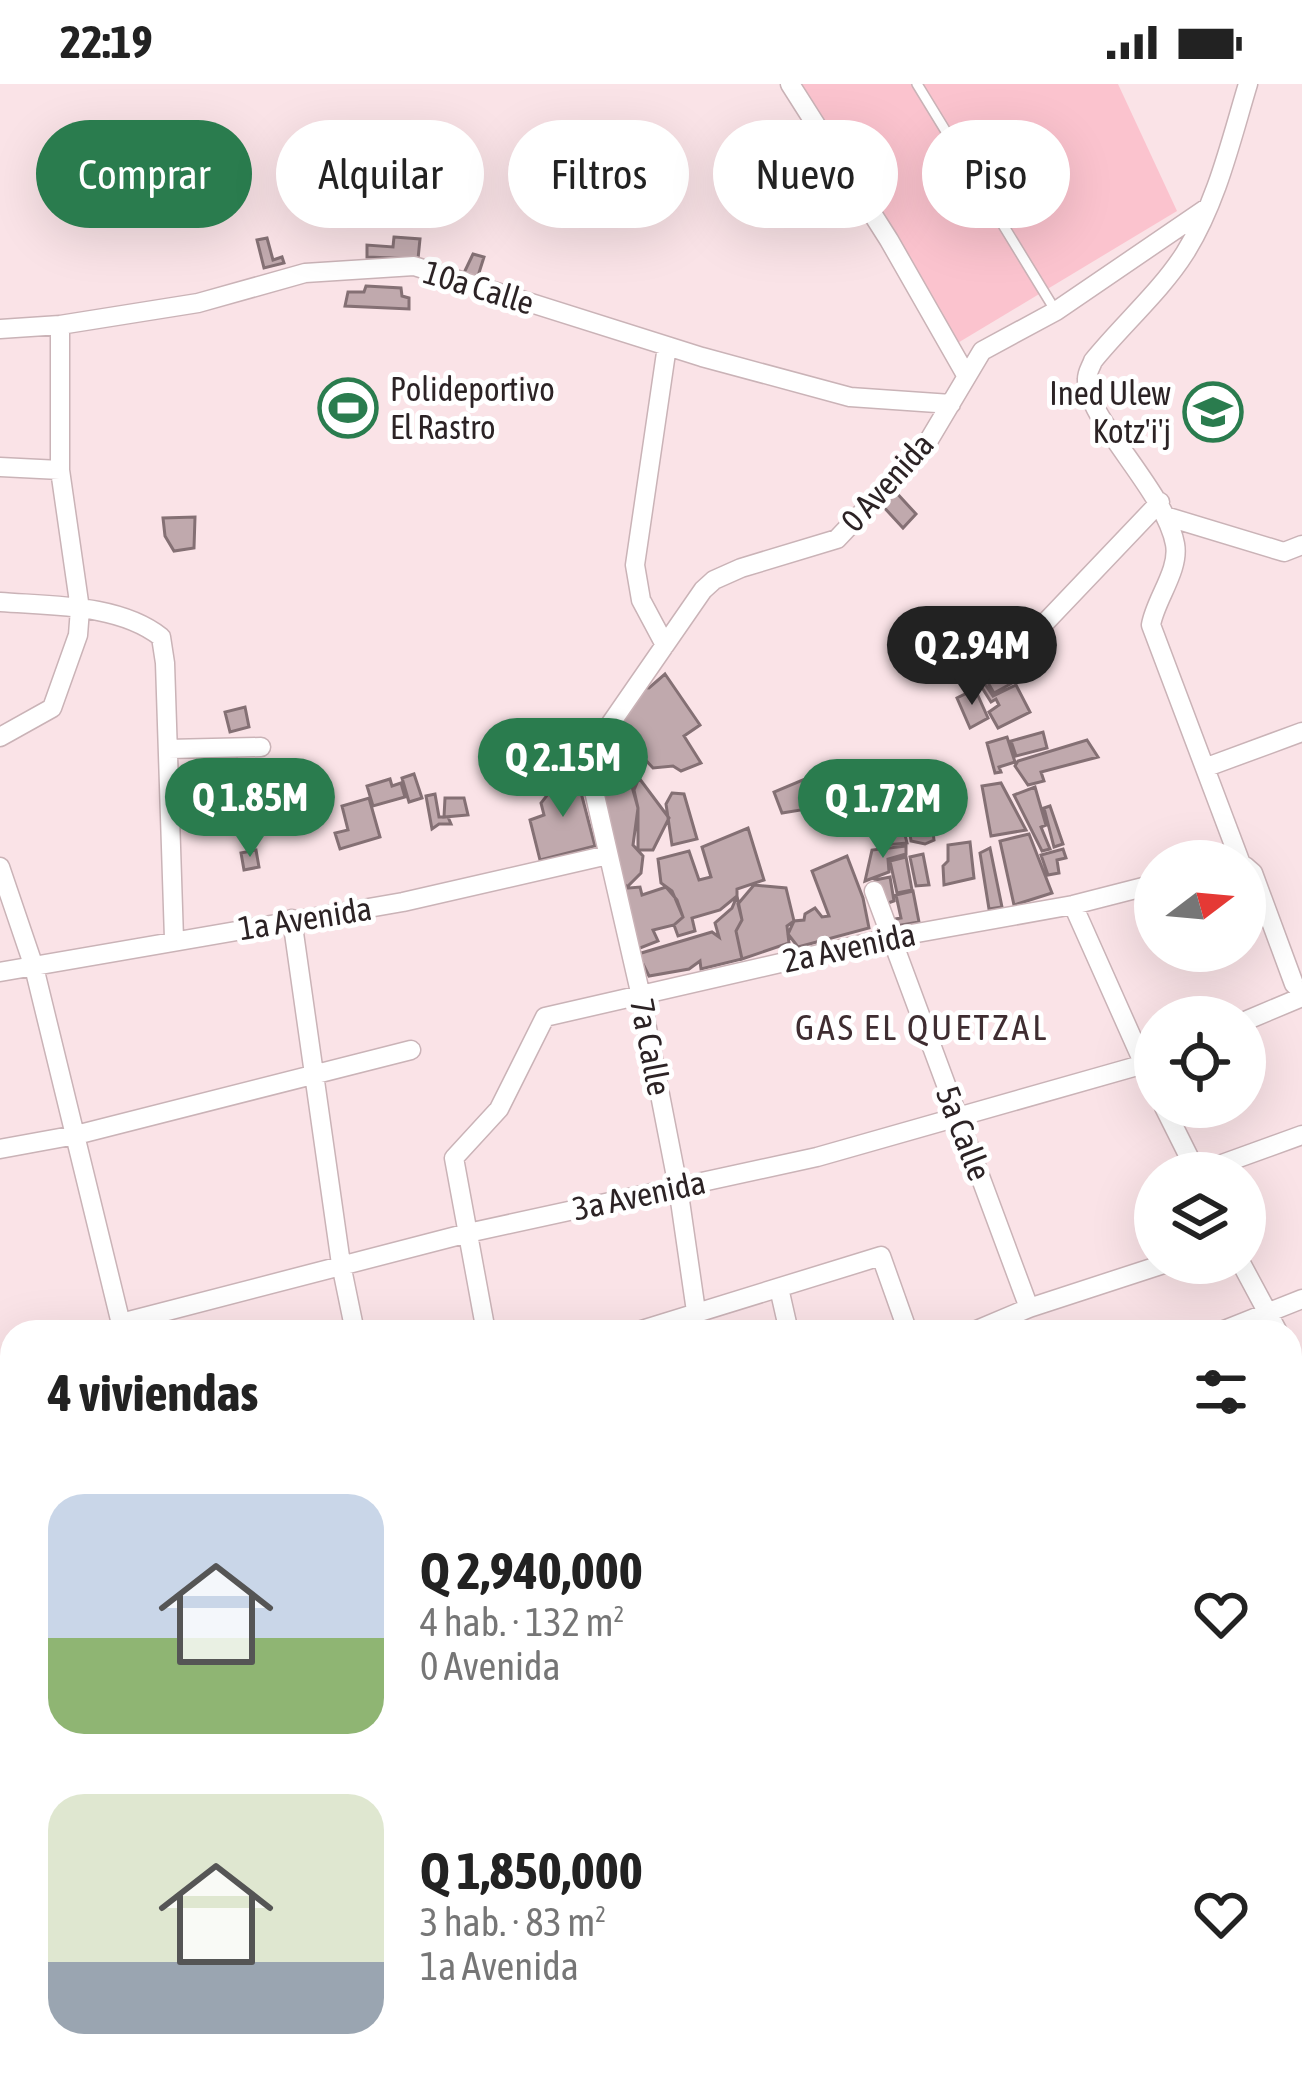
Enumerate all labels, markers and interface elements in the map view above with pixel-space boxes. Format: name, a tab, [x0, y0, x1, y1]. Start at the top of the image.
text: 22:19	[60, 16, 153, 68]
chip: Comprar	[36, 120, 252, 228]
chip: Alquilar	[276, 120, 484, 228]
chip: Filtros	[508, 120, 689, 228]
chip: Nuevo	[713, 120, 898, 228]
chip: Piso	[922, 120, 1070, 228]
street label: 10a Calle	[419, 252, 539, 322]
place label: Polideportivo El Rastro	[390, 370, 555, 446]
place label: Ined Ulew Kotz'i'j	[1049, 374, 1171, 450]
sports icon: Polideportivo El Rastro	[317, 377, 379, 439]
school or university icon: Ined Ulew Kotz'i'j	[1182, 381, 1244, 443]
street label: 0 Avenida	[833, 425, 941, 539]
pin: Q 2.94M	[861, 606, 1083, 708]
text: Q 2.94M	[914, 623, 1030, 667]
pin: Q 2.15M	[452, 718, 674, 820]
text: Q 2.15M	[505, 735, 621, 779]
pin: Q 1.85M	[139, 758, 361, 860]
pin: Q 1.72M	[772, 759, 994, 861]
text: Q 1.85M	[192, 775, 308, 819]
text: Q 1.72M	[825, 776, 941, 820]
north arrow	[1134, 840, 1266, 972]
map controls	[1134, 840, 1266, 1284]
street label: 1a Avenida	[236, 889, 374, 947]
street label: 2a Avenida	[779, 914, 919, 980]
street label: 7a Calle	[623, 995, 679, 1099]
button: locate	[1134, 996, 1266, 1128]
district label: GAS EL QUETZAL	[795, 1006, 1049, 1048]
street label: 5a Calle	[929, 1081, 999, 1185]
button: layers	[1134, 1152, 1266, 1284]
street label: 3a Avenida	[569, 1162, 709, 1228]
icon: filters	[1188, 1359, 1254, 1425]
text: 4 viviendas	[48, 1363, 258, 1422]
text: Q 2,940,000	[420, 1541, 643, 1600]
icon: home	[144, 1542, 288, 1686]
icon: heart	[1188, 1581, 1254, 1647]
text: 4 hab. · 132 m²	[420, 1600, 625, 1644]
text: 0 Avenida	[420, 1644, 561, 1688]
text: Q 1,850,000	[420, 1841, 643, 1900]
icon: home	[144, 1842, 288, 1986]
icon: heart	[1188, 1881, 1254, 1947]
text: 3 hab. · 83 m²	[420, 1900, 606, 1944]
text: 1a Avenida	[420, 1944, 579, 1988]

